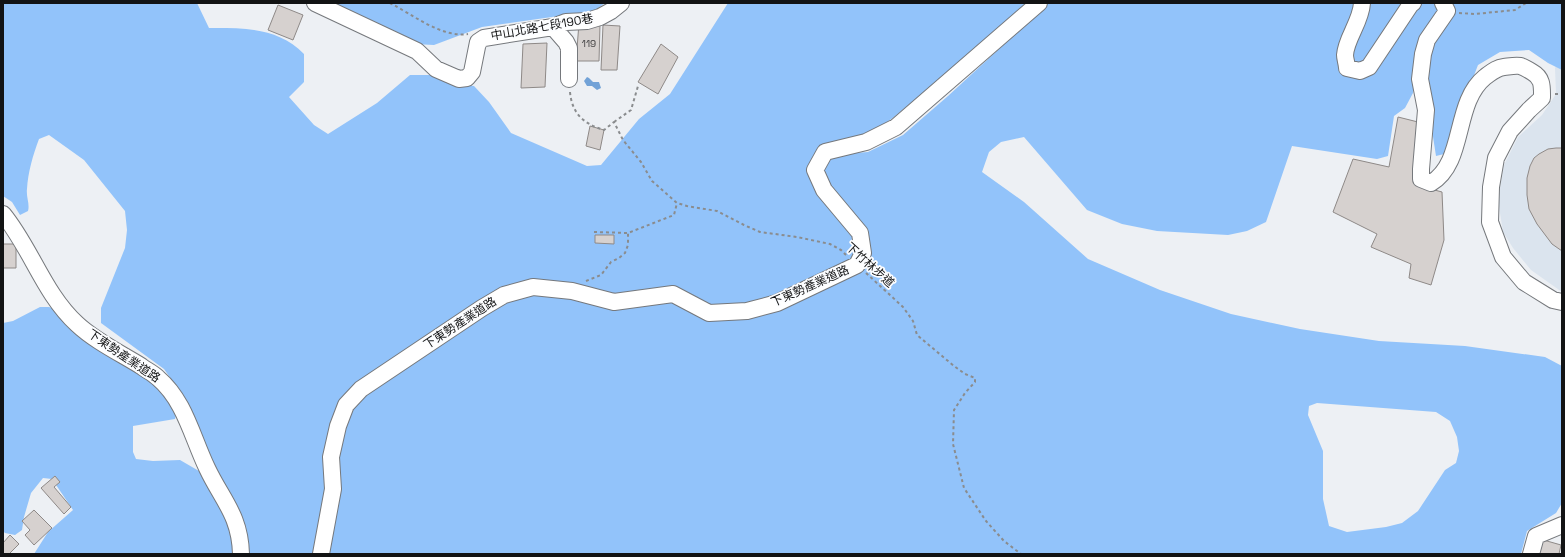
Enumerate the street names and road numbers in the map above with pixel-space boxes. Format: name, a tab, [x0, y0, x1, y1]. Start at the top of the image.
street label: 中山北路七段190巷	[489, 10, 595, 44]
street label: 下竹林步道	[842, 239, 898, 291]
street label: 下東勢產業道路	[768, 262, 852, 310]
street label: 下東勢產業道路	[420, 293, 500, 353]
street label: 下東勢產業道路	[85, 326, 163, 386]

